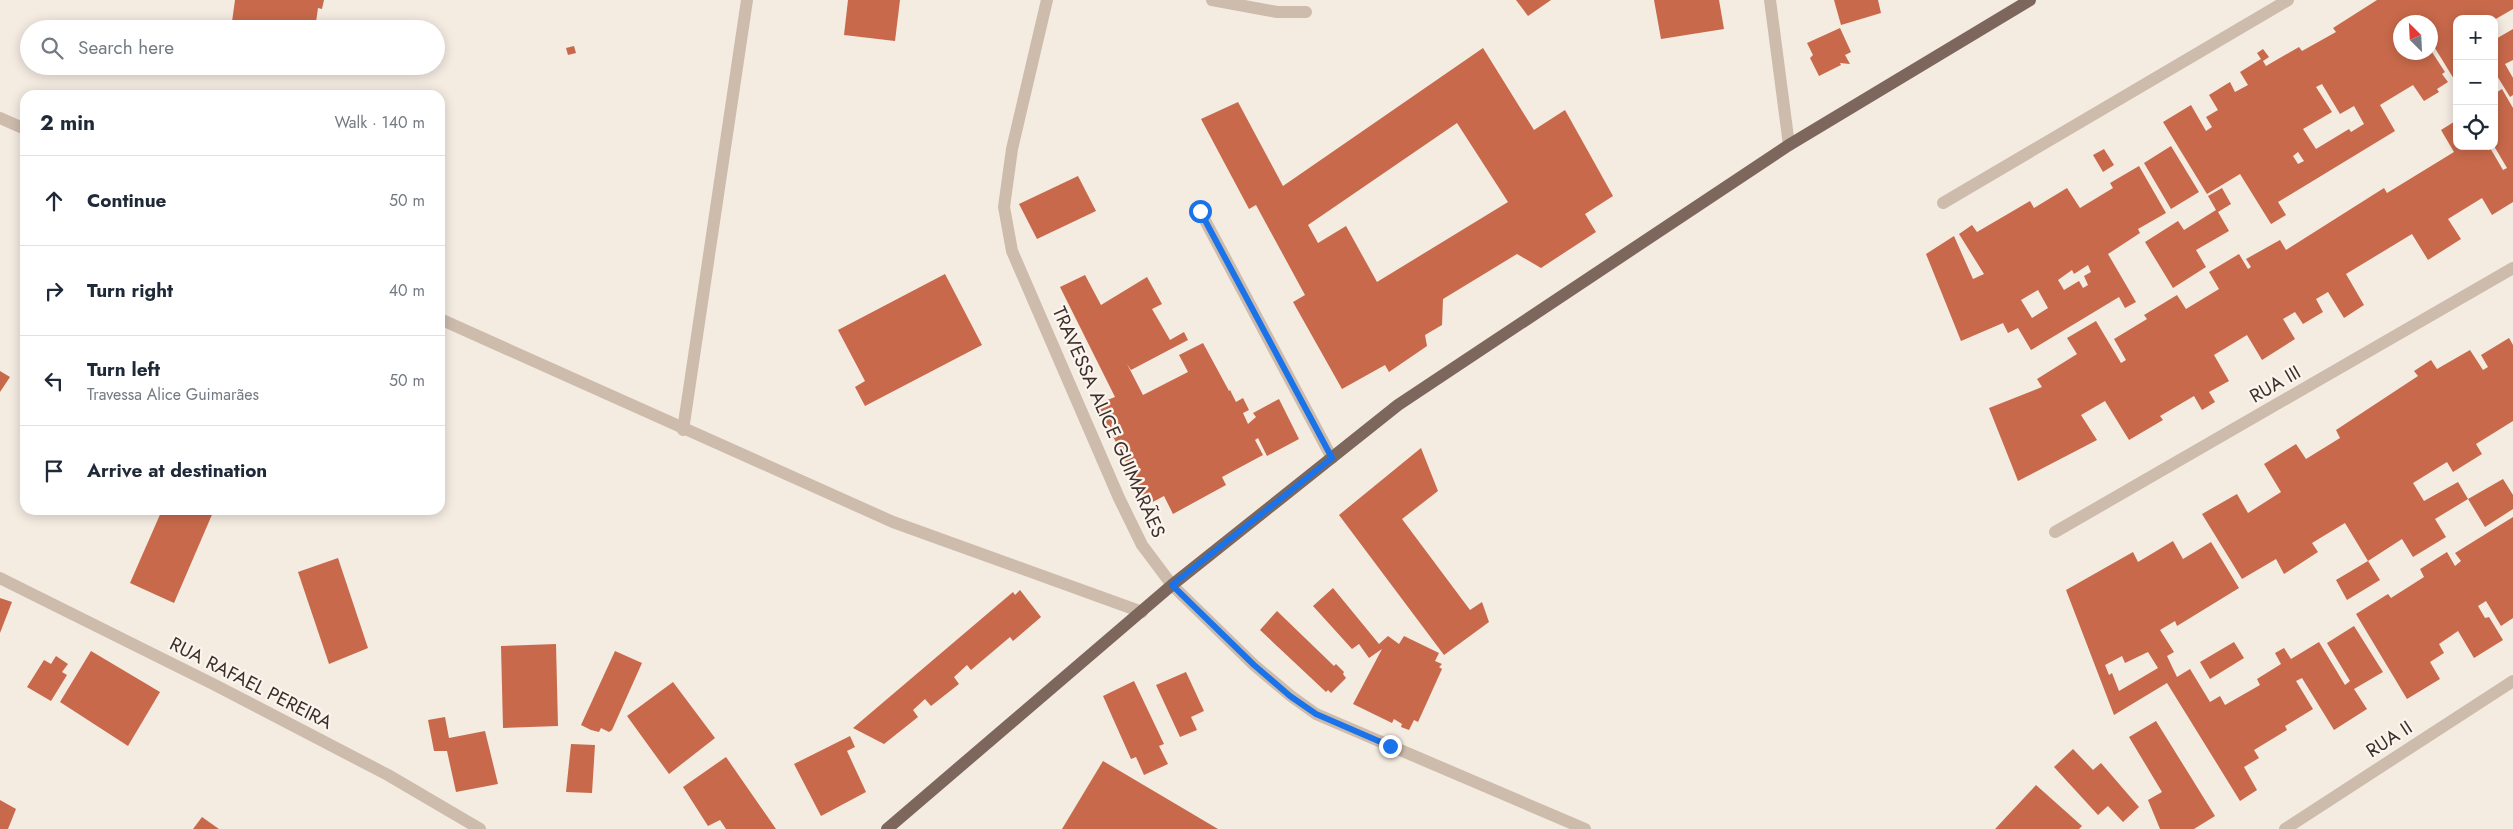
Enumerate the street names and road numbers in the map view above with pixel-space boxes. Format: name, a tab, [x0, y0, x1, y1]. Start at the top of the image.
street label: TRAVESSA ALICE GUIMARÃES	[1046, 302, 1172, 542]
street label: RUA III	[2245, 359, 2305, 409]
street label: RUA RAFAEL PEREIRA	[165, 630, 337, 736]
street label: RUA II	[2361, 714, 2417, 764]

